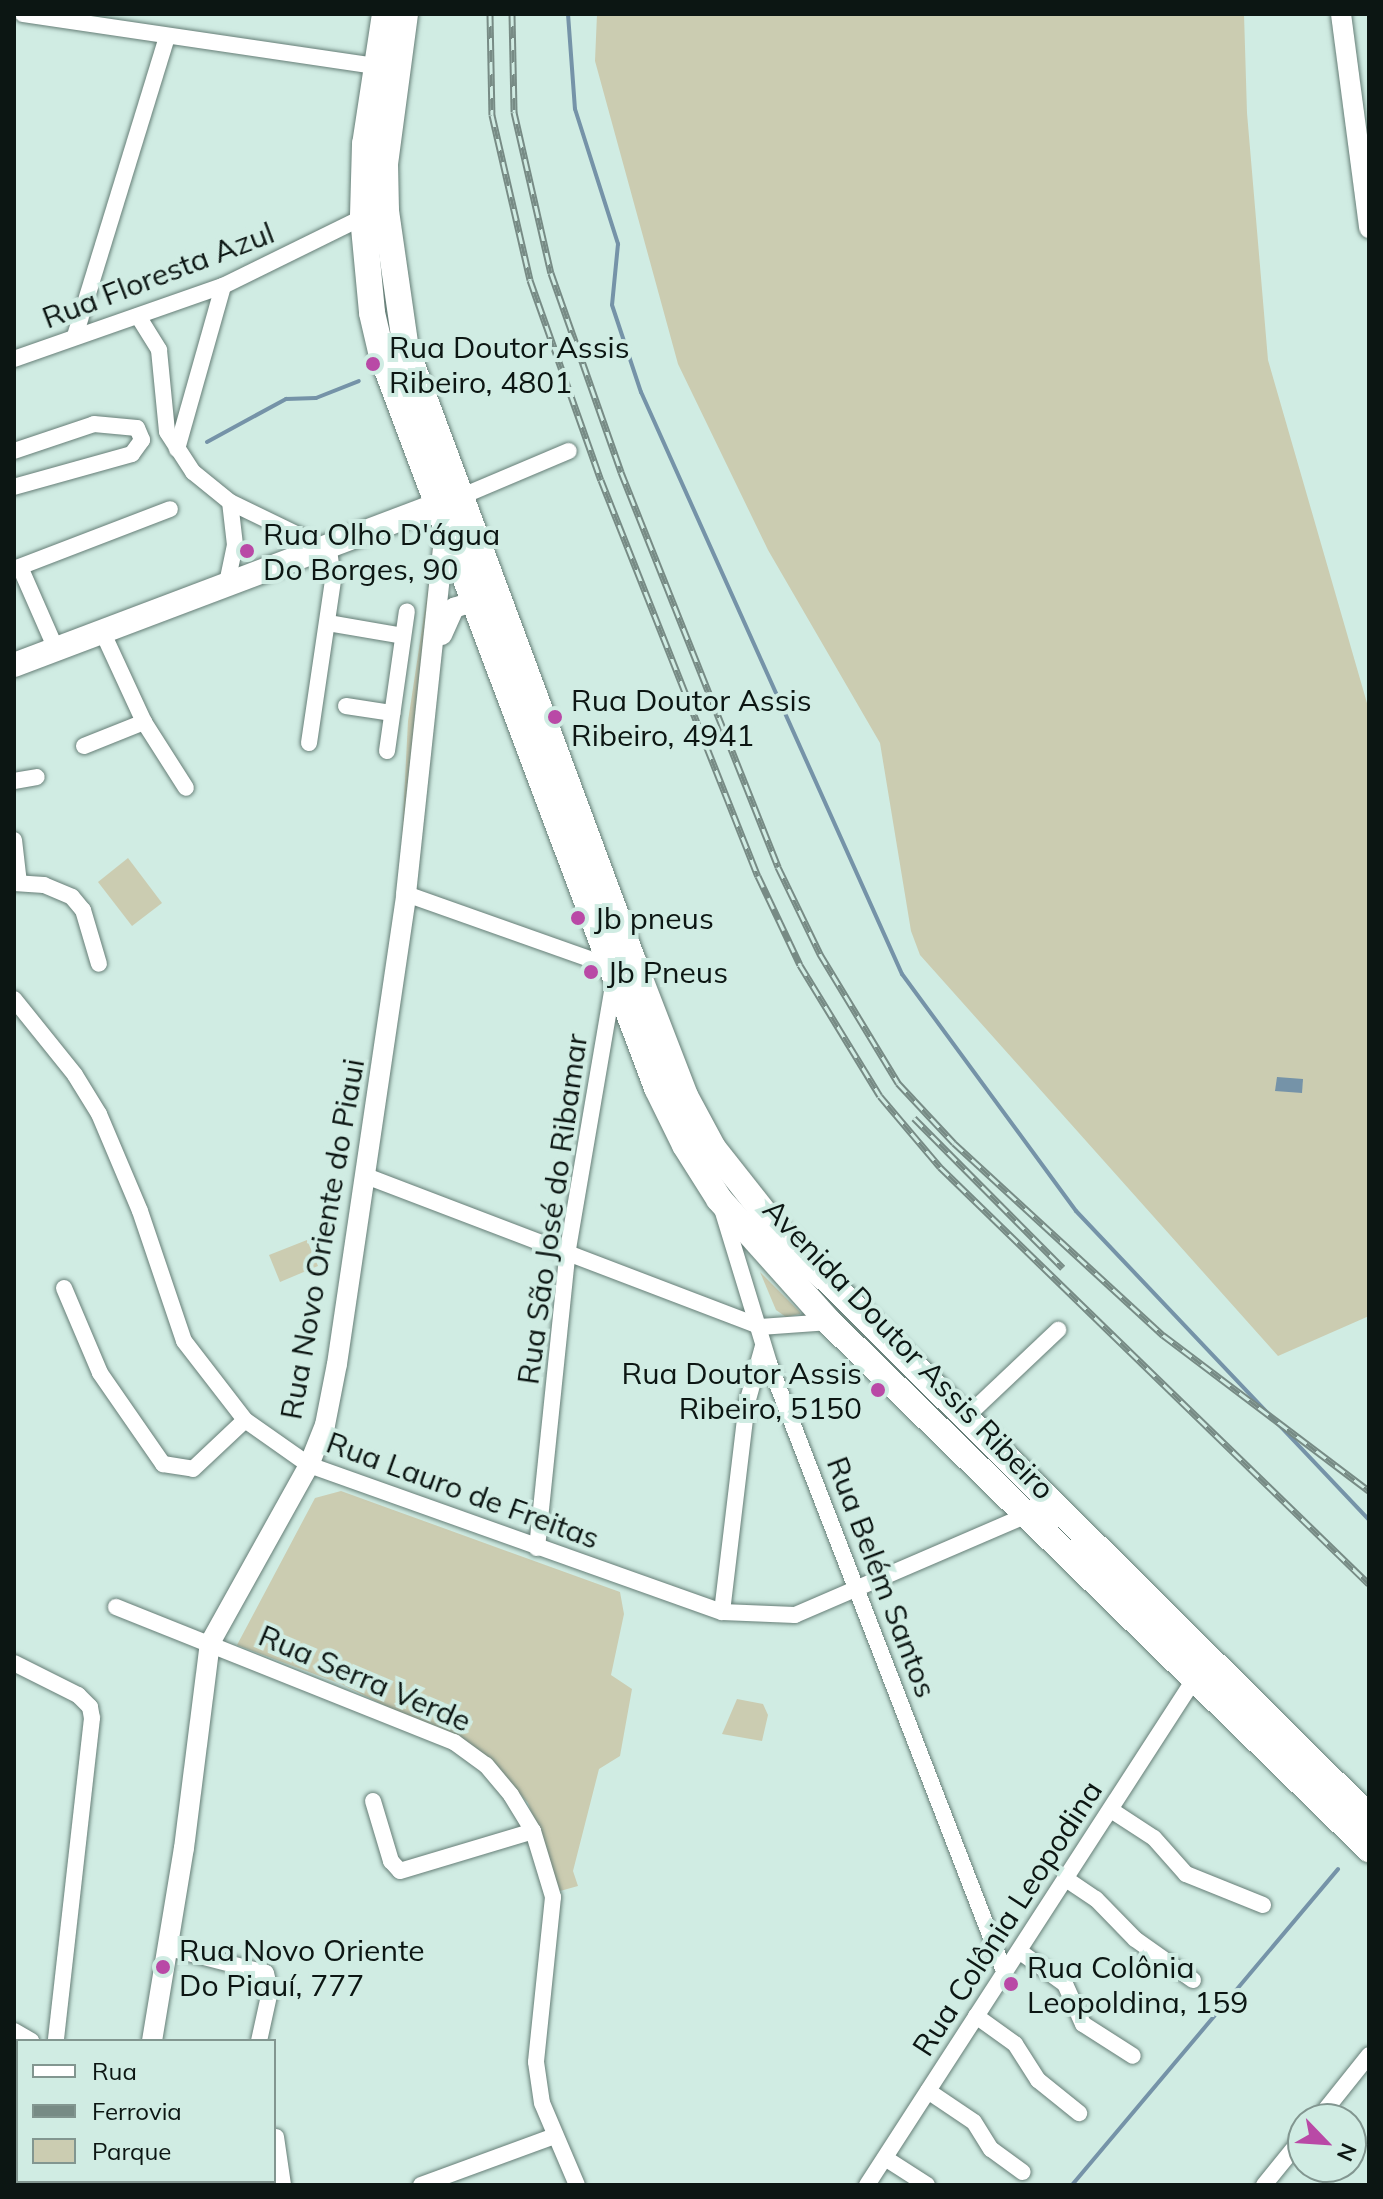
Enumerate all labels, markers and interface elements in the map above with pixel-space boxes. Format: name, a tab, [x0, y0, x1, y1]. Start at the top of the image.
street label: Rua Floresta Azul	[37, 214, 279, 336]
place label: Rua Doutor Assis Ribeiro, 4801	[389, 329, 630, 400]
marker: Rua Doutor Assis Ribeiro, 4801	[364, 355, 382, 373]
place label: Rua Olho D'água Do Borges, 90	[263, 516, 500, 586]
marker: Rua Olho D'água Do Borges, 90	[238, 542, 256, 560]
place label: Rua Doutor Assis Ribeiro, 4941	[571, 682, 812, 752]
marker: Rua Doutor Assis Ribeiro, 4941	[546, 708, 564, 726]
place label: Jb pneus	[594, 900, 714, 936]
marker: Jb pneus	[569, 909, 587, 927]
place label: Jb Pneus	[607, 954, 728, 990]
marker: Jb Pneus	[582, 963, 600, 981]
street label: Rua São José do Ribamar	[510, 1031, 594, 1387]
street label: Rua Novo Oriente do Piaui	[273, 1056, 371, 1422]
street label: Avenida Doutor Assis Ribeiro	[756, 1191, 1062, 1507]
place label: Rua Doutor Assis Ribeiro, 5150	[621, 1355, 862, 1426]
marker: Rua Doutor Assis Ribeiro, 5150	[869, 1381, 887, 1399]
street label: Rua Lauro de Freitas	[322, 1424, 604, 1556]
street label: Rua Belém Santos	[820, 1452, 944, 1702]
street label: Rua Serra Verde	[254, 1617, 476, 1739]
street label: Rua Colônia Leopodina	[905, 1774, 1109, 2062]
place label: Rua Novo Oriente Do Piauí, 777	[179, 1932, 425, 2002]
place label: Rua Colônia Leopoldina, 159	[1027, 1949, 1248, 2020]
marker: Rua Novo Oriente Do Piauí, 777	[154, 1958, 172, 1976]
marker: Rua Colônia Leopoldina, 159	[1002, 1975, 1020, 1993]
legend	[16, 2039, 276, 2183]
text: Rua	[92, 2056, 137, 2086]
text: Ferrovia	[92, 2096, 182, 2126]
north arrow	[1287, 2103, 1367, 2183]
text: Parque	[92, 2136, 171, 2166]
text: N	[1331, 2139, 1363, 2166]

